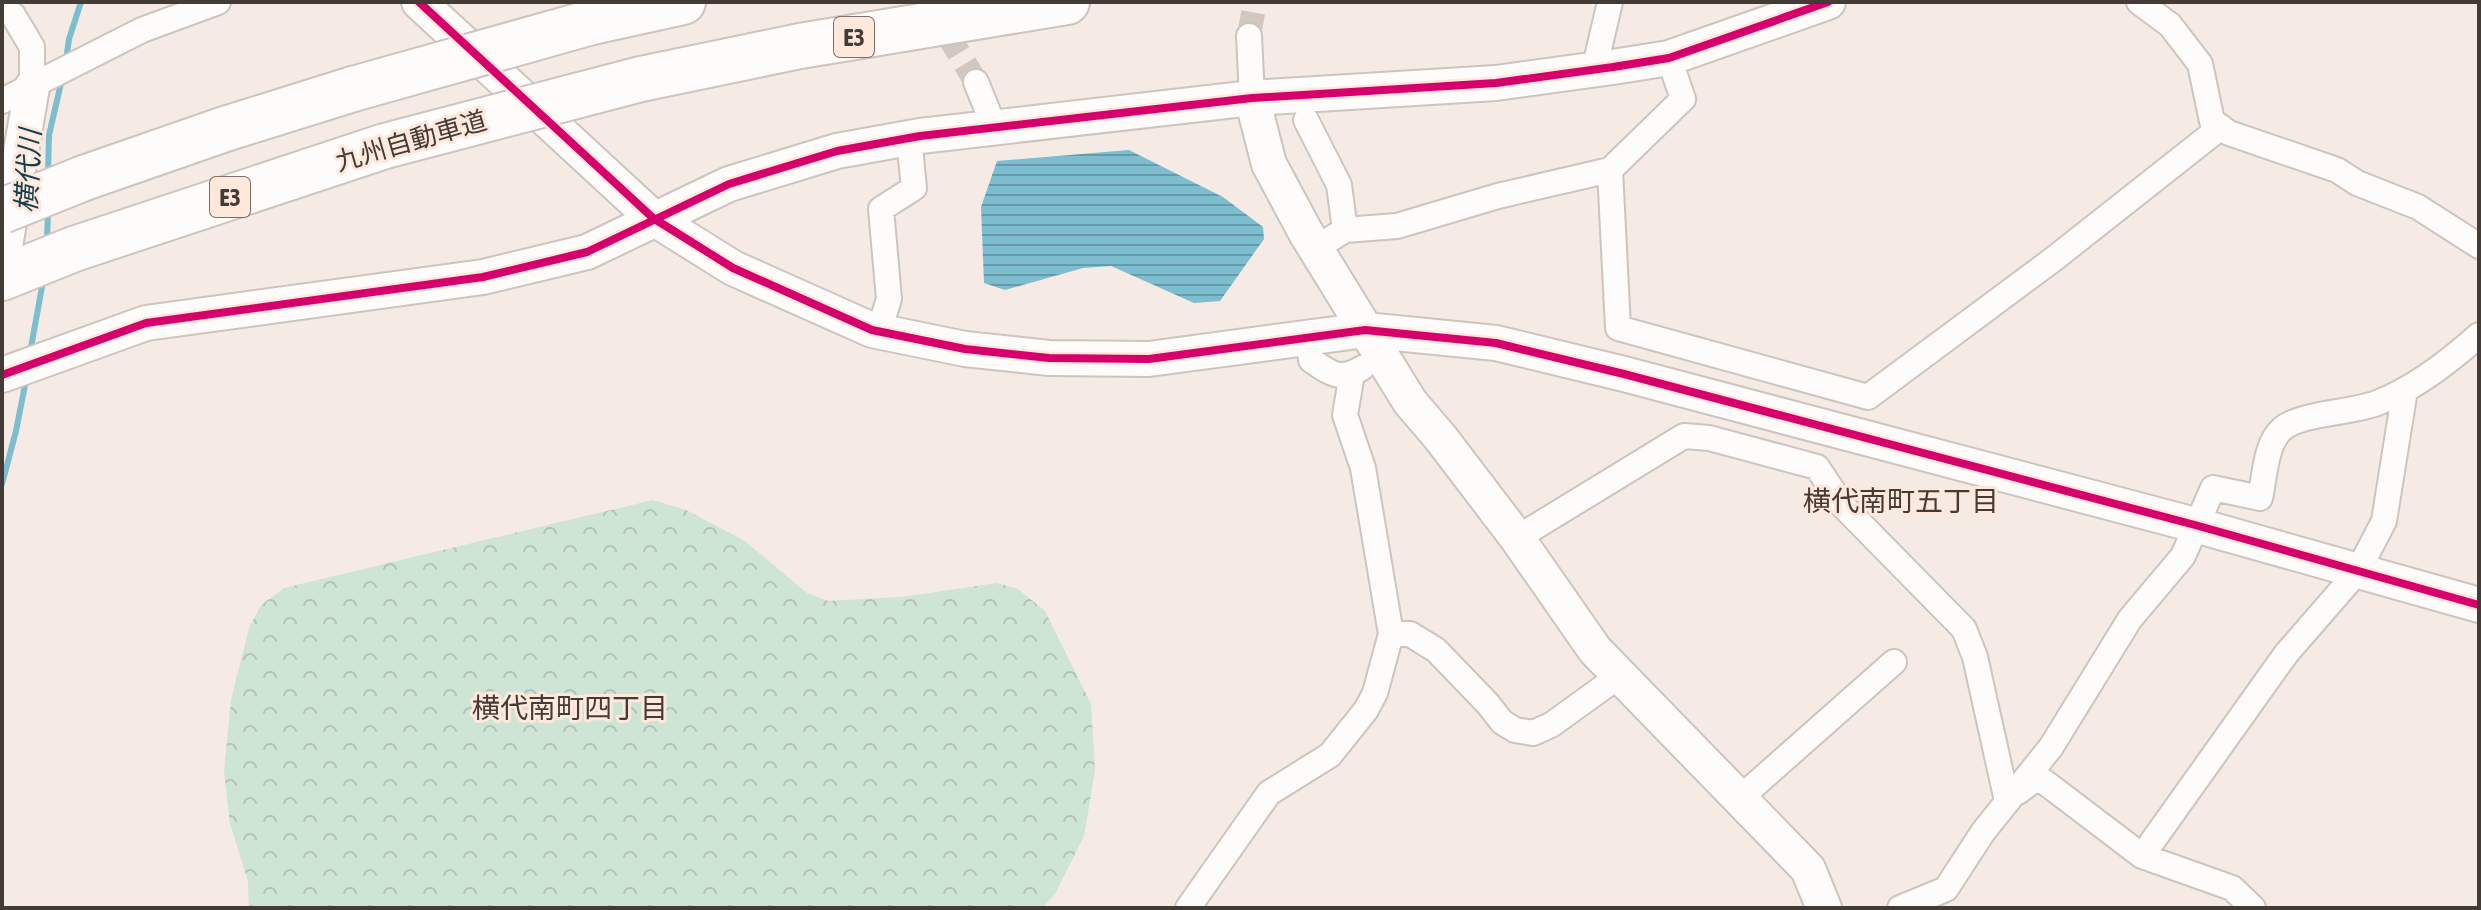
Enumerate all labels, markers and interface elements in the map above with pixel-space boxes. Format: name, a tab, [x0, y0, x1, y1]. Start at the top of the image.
road number: E3	[834, 17, 874, 57]
street label: 九州自動車道	[332, 105, 490, 177]
water label: 横代川	[10, 125, 46, 214]
road number: E3	[210, 177, 250, 217]
district label: 横代南町五丁目	[1803, 485, 1999, 517]
district label: 横代南町四丁目	[472, 692, 668, 724]

